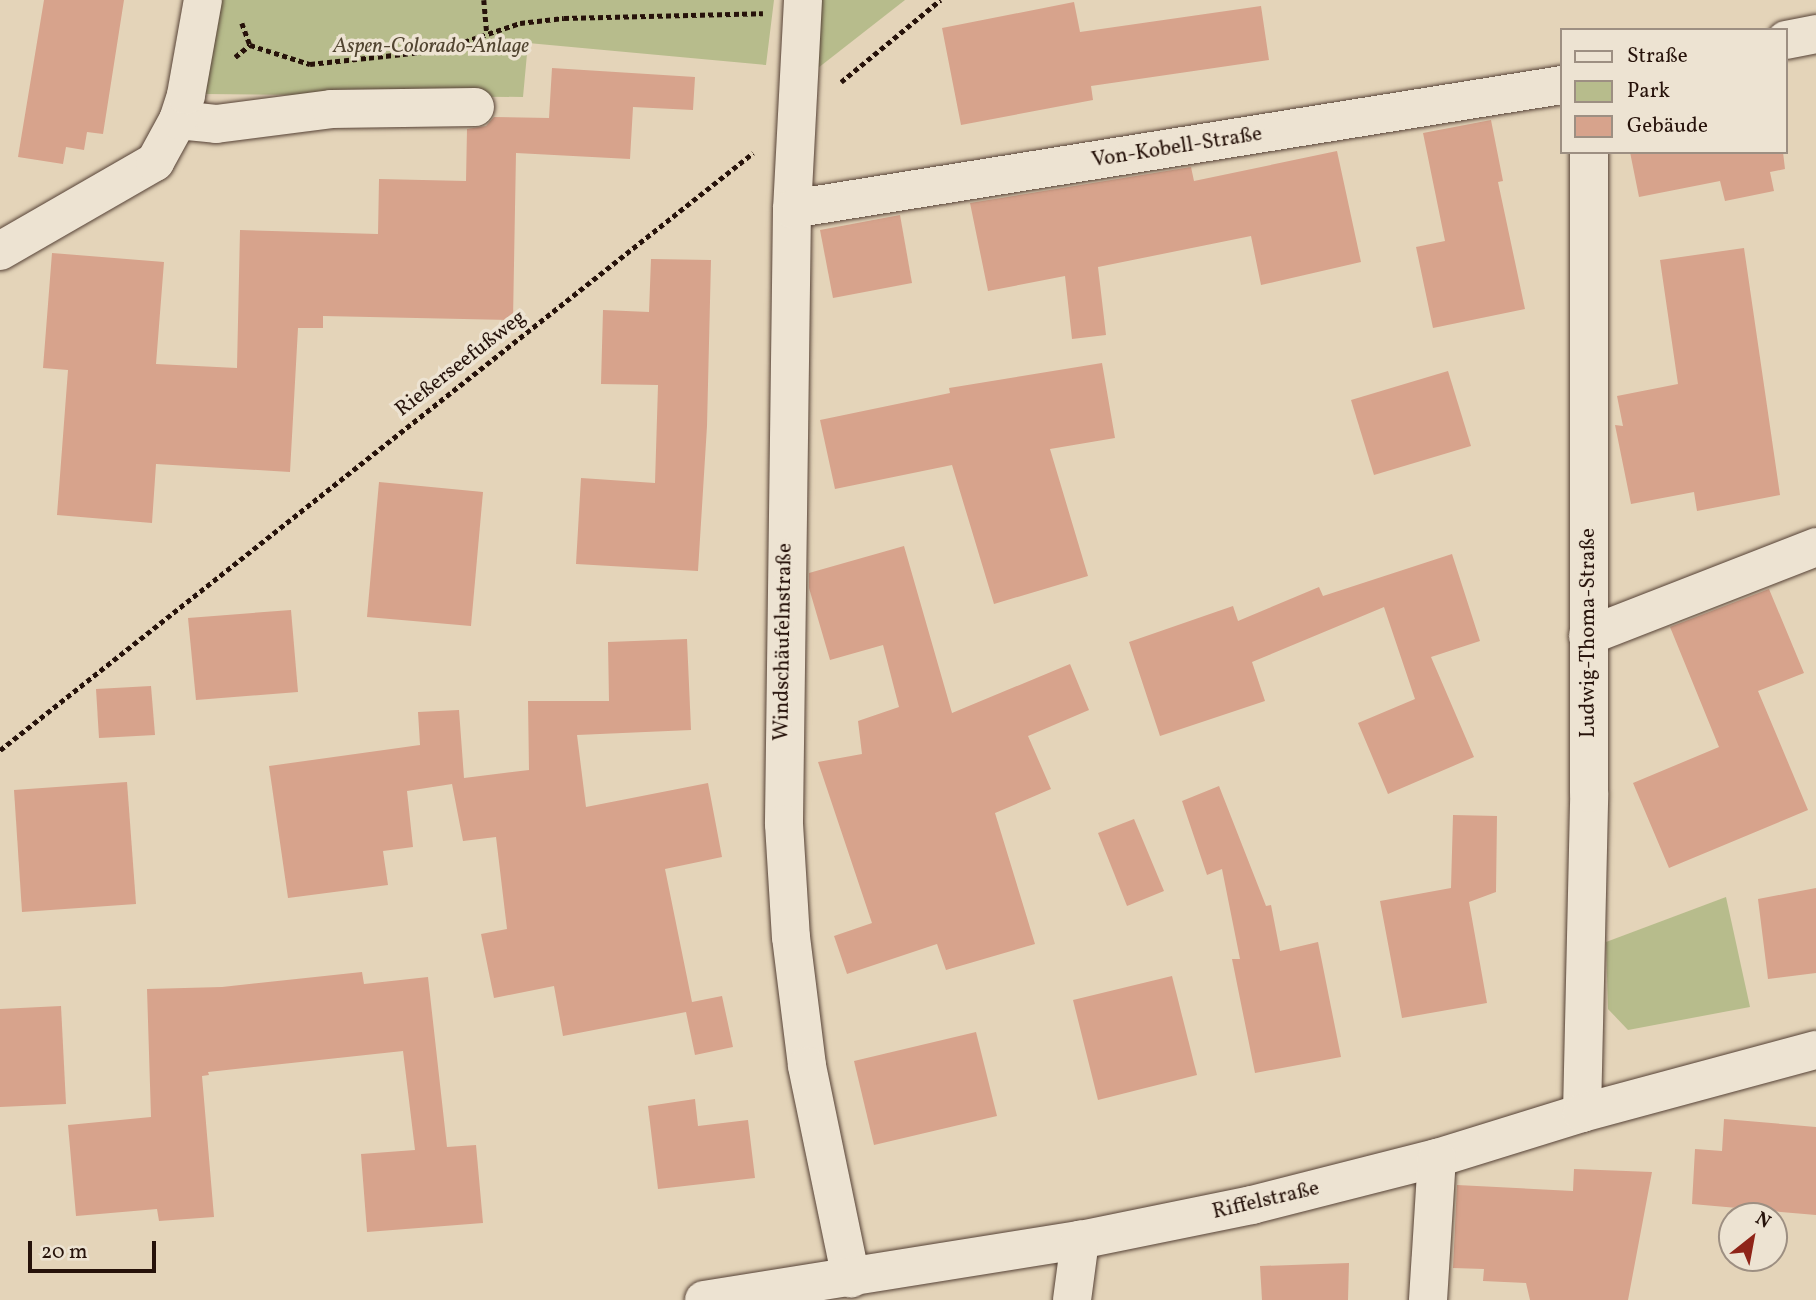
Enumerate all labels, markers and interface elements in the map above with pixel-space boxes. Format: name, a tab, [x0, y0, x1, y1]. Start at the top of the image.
legend	[1560, 28, 1788, 154]
park label: Aspen-Colorado-Anlage	[333, 34, 529, 60]
text: Straße	[1627, 42, 1688, 71]
text: Park	[1627, 77, 1670, 106]
text: Gebäude	[1627, 112, 1708, 141]
street label: Von-Kobell-Straße	[1090, 122, 1264, 174]
street label: Rießerseefußweg	[391, 305, 531, 423]
street label: Ludwig-Thoma-Straße	[1576, 528, 1602, 738]
street label: Windschäufelnstraße	[770, 543, 798, 741]
street label: Riffelstraße	[1210, 1176, 1322, 1226]
north arrow	[1718, 1202, 1788, 1272]
text: N	[1750, 1206, 1775, 1235]
scale bar	[32, 1226, 159, 1270]
text: 20 m	[41, 1238, 87, 1267]

